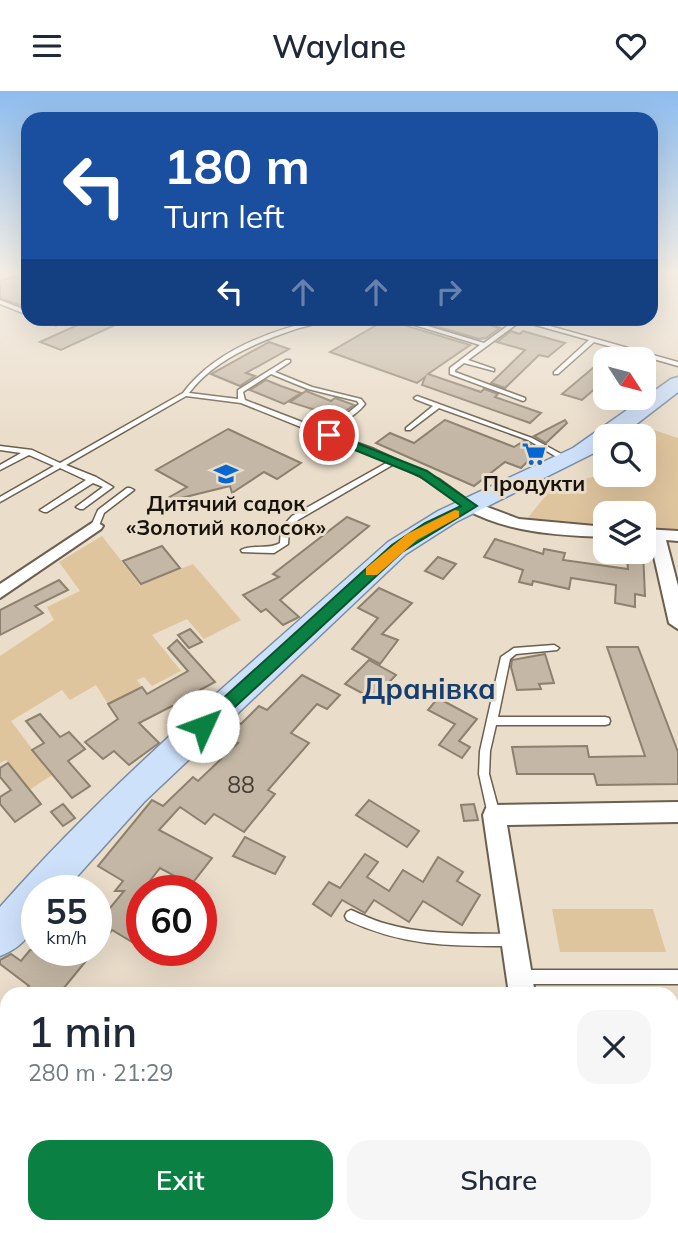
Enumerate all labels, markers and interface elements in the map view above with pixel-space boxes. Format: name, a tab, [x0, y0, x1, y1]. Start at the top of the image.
text: Waylane	[272, 26, 406, 66]
icon: menu	[28, 27, 66, 65]
icon: heart	[612, 27, 650, 65]
text: 180 m	[164, 135, 310, 196]
icon: left	[49, 140, 140, 231]
text: Turn left	[164, 196, 284, 236]
icon: left	[211, 273, 249, 311]
icon: ahead	[284, 273, 322, 311]
icon: ahead	[357, 273, 395, 311]
icon: right	[430, 273, 468, 311]
north arrow	[593, 347, 656, 409]
map controls	[593, 347, 656, 564]
pin	[299, 405, 359, 465]
icon: arrive	[310, 416, 348, 454]
button: search	[593, 424, 656, 487]
supermarket icon: Продукти	[520, 440, 548, 468]
school or university icon: Дитячий садок «Золотий колосок»	[212, 460, 240, 488]
place label: Продукти	[483, 470, 585, 496]
place label: Дитячий садок «Золотий колосок»	[126, 490, 326, 540]
button: layers	[593, 501, 656, 564]
district label: Дранівка	[362, 671, 496, 706]
position arrow	[166, 689, 240, 763]
house number: 88	[227, 770, 255, 799]
speed limit sign: 60	[126, 875, 217, 966]
text: 55	[45, 889, 88, 933]
text: km/h	[46, 926, 87, 949]
text: 1 min	[28, 1005, 137, 1058]
button: close	[577, 1010, 651, 1084]
text: 280 m · 21:29	[28, 1058, 173, 1087]
button: Exit	[28, 1140, 333, 1220]
button: Share	[347, 1140, 651, 1220]

